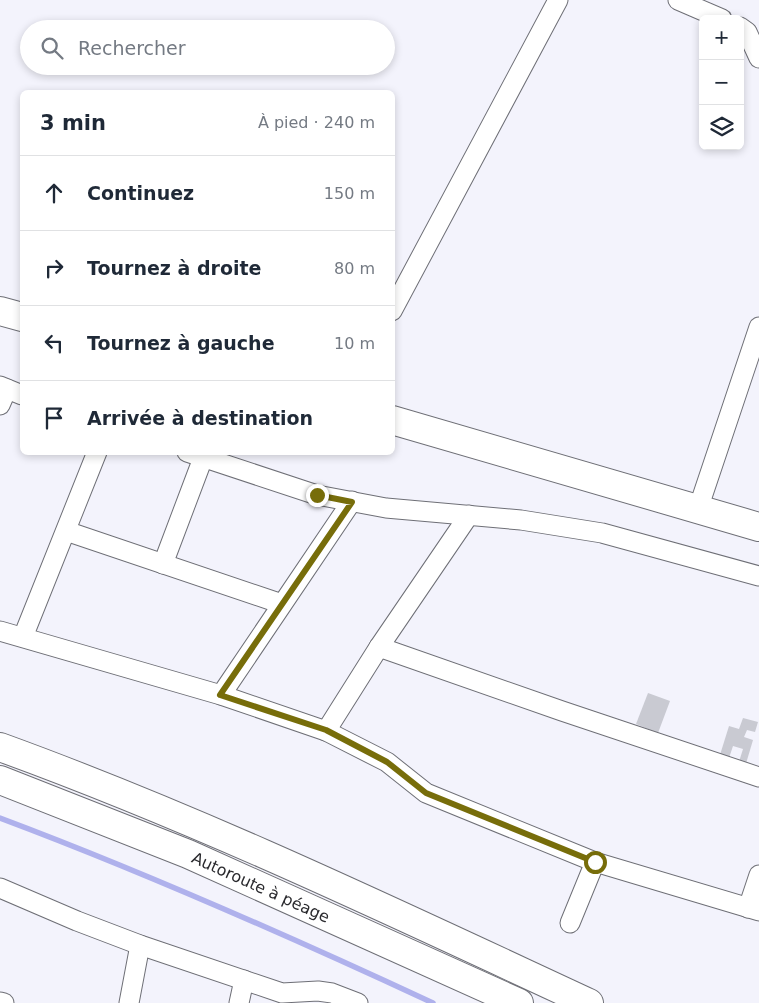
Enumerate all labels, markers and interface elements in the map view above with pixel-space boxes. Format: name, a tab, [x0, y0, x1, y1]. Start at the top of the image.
map controls	[699, 15, 744, 150]
button: +	[699, 15, 744, 60]
search box	[20, 20, 395, 75]
icon: search	[38, 34, 66, 62]
text: Rechercher	[78, 37, 186, 59]
button: −	[699, 60, 744, 105]
button: layers	[699, 105, 744, 150]
text: 3 min	[40, 111, 106, 135]
text: À pied · 240 m	[258, 113, 375, 132]
icon: ahead	[40, 179, 68, 207]
text: Continuez	[87, 182, 194, 204]
text: 150 m	[324, 184, 375, 203]
icon: right	[40, 254, 68, 282]
text: Tournez à droite	[87, 257, 261, 279]
text: 80 m	[334, 259, 375, 278]
icon: left	[40, 329, 68, 357]
text: Tournez à gauche	[87, 332, 275, 354]
text: 10 m	[334, 334, 375, 353]
icon: arrive	[40, 404, 68, 432]
text: Arrivée à destination	[87, 407, 313, 429]
route end	[306, 484, 329, 507]
street label: Autoroute à péage	[189, 848, 333, 926]
route start	[584, 851, 607, 874]

